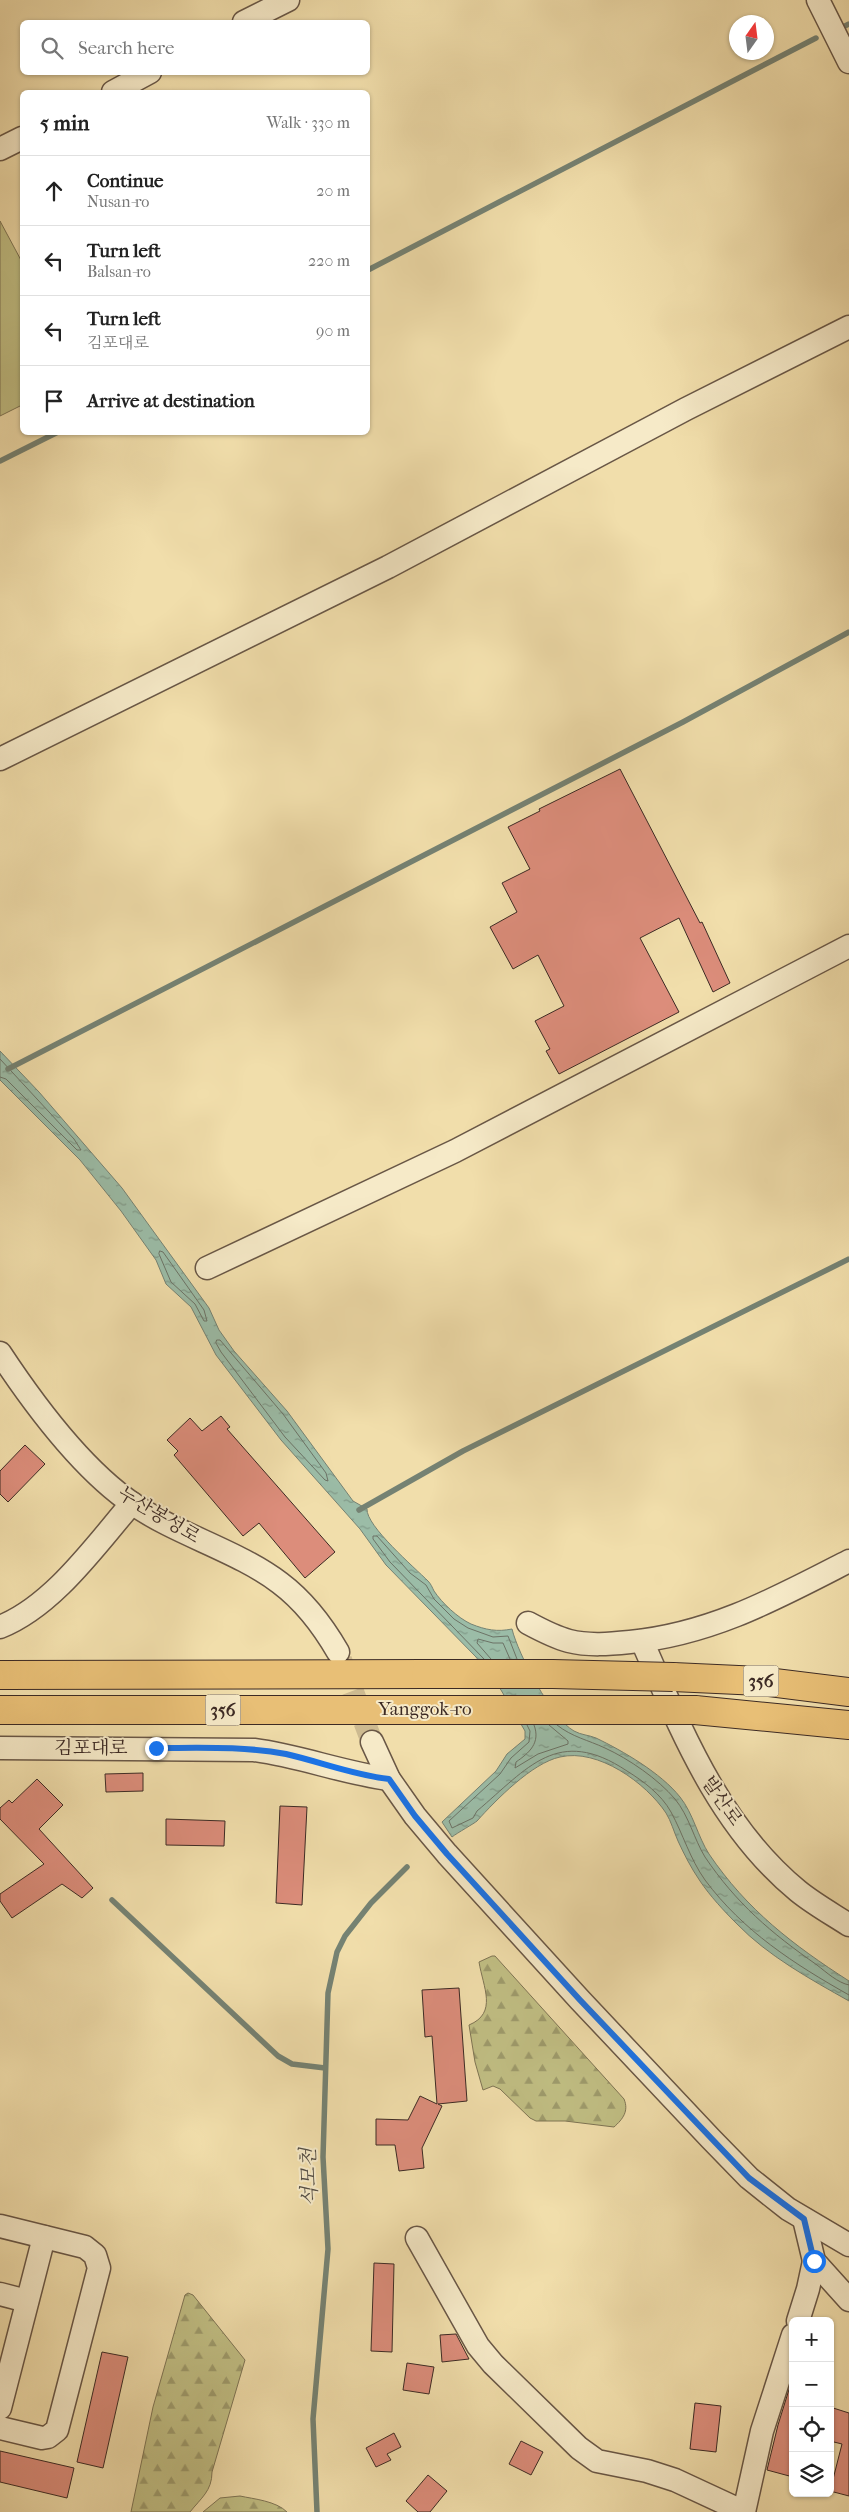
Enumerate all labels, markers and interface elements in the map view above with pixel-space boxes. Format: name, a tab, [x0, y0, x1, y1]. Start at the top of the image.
north arrow	[729, 15, 774, 60]
search box	[20, 20, 370, 75]
icon: search	[38, 34, 66, 62]
text: Search here	[78, 37, 174, 59]
text: 5 min	[40, 111, 89, 135]
text: Walk · 330 m	[267, 113, 350, 132]
text: Continue	[87, 170, 163, 192]
icon: ahead	[40, 177, 68, 205]
text: 20 m	[316, 181, 350, 200]
text: Nusan-ro	[87, 192, 149, 211]
text: Turn left	[87, 240, 161, 262]
icon: left	[40, 247, 68, 275]
text: 220 m	[308, 251, 350, 270]
text: Balsan-ro	[87, 262, 151, 281]
text: Turn left	[87, 308, 161, 330]
icon: left	[40, 317, 68, 345]
text: 90 m	[316, 321, 350, 340]
text: 김포대로	[87, 333, 149, 352]
icon: arrive	[40, 387, 68, 415]
text: Arrive at destination	[87, 390, 255, 412]
street label: 누산봉성로	[114, 1482, 204, 1548]
road number: 356	[744, 1665, 778, 1696]
road number: 356	[206, 1694, 240, 1726]
street label: Yanggok-ro	[377, 1698, 472, 1720]
street label: 김포대로	[54, 1737, 128, 1759]
route end	[145, 1737, 168, 1760]
street label: 발산로	[697, 1772, 747, 1830]
water label: 석모천	[296, 2146, 322, 2206]
route start	[803, 2250, 826, 2273]
map controls	[789, 2317, 834, 2497]
button: +	[789, 2317, 834, 2362]
button: −	[789, 2362, 834, 2407]
button: locate	[789, 2407, 834, 2452]
button: layers	[789, 2452, 834, 2497]

